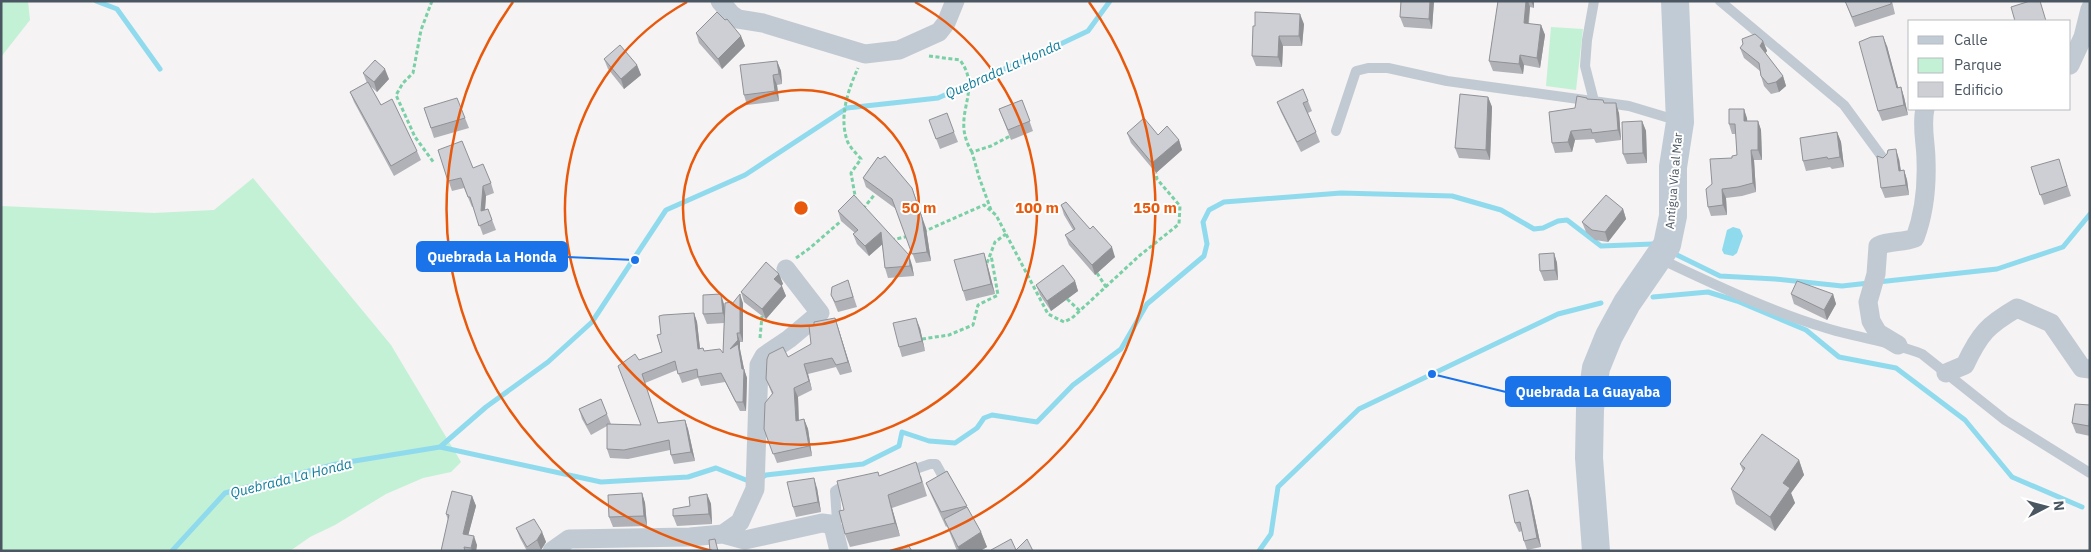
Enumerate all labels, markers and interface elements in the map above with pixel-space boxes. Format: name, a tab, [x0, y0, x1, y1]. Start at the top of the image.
legend	[1908, 20, 2071, 110]
text: Calle	[1954, 30, 1988, 49]
water label: Quebrada La Honda	[942, 35, 1064, 103]
text: Parque	[1954, 55, 2002, 74]
text: Edificio	[1954, 80, 2003, 99]
street label: Antigua Vía al Mar	[1662, 132, 1685, 230]
text: 50 m	[902, 198, 936, 217]
text: 100 m	[1015, 198, 1059, 217]
text: 150 m	[1133, 198, 1177, 217]
centre of rings	[792, 199, 810, 217]
callout: Quebrada La Honda	[417, 242, 567, 271]
text: Quebrada La Honda	[427, 248, 557, 266]
callout: Quebrada La Guayaba	[1506, 377, 1670, 406]
text: Quebrada La Guayaba	[1516, 383, 1660, 401]
water label: Quebrada La Honda	[228, 454, 354, 502]
north arrow	[2021, 482, 2071, 532]
text: N	[2049, 500, 2068, 512]

